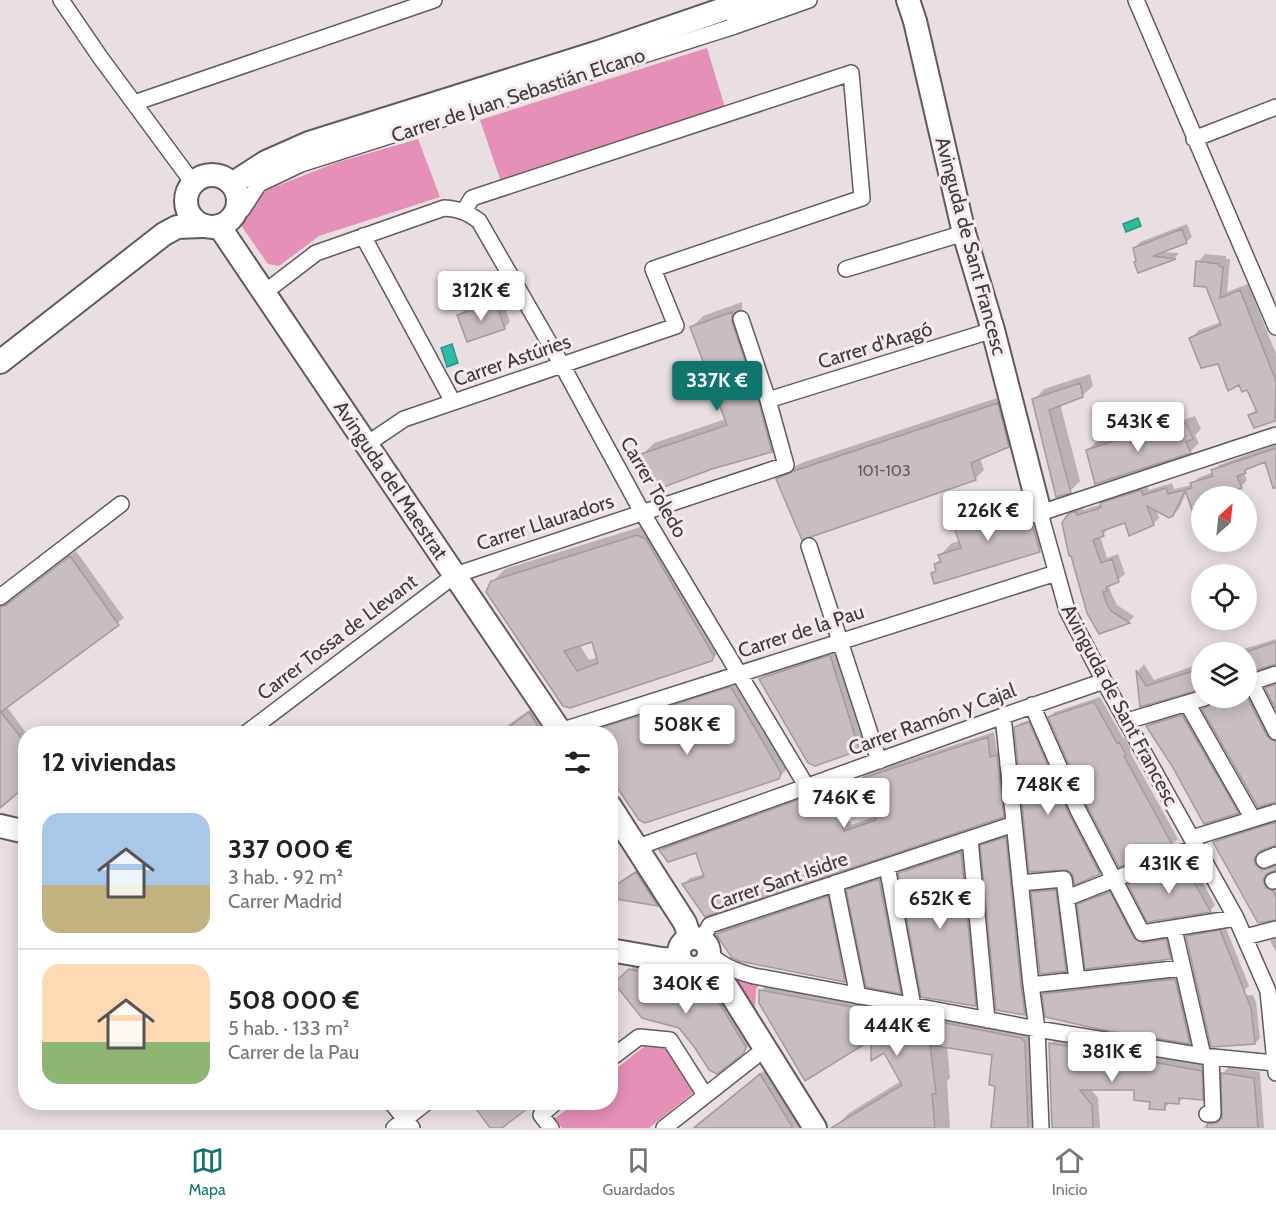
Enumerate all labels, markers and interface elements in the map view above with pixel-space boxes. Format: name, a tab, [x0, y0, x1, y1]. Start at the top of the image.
street label: Carrer de Juan Sebastián Elcano	[388, 43, 648, 147]
street label: Avinguda de Sant Francesc	[930, 134, 1012, 358]
pin: 312K €	[432, 271, 530, 322]
text: 312K €	[452, 278, 510, 302]
street label: Carrer d'Aragó	[815, 316, 935, 374]
street label: Carrer Astúries	[450, 329, 574, 391]
pin: 337K €	[668, 361, 766, 412]
text: 337K €	[686, 368, 748, 392]
street label: Avinguda del Maestrat	[329, 396, 453, 564]
pin: 543K €	[1089, 402, 1187, 453]
text: 543K €	[1106, 409, 1170, 433]
street label: Carrer Toledo	[616, 432, 692, 542]
house number: 101-103	[857, 461, 911, 480]
north arrow	[1191, 486, 1257, 552]
map controls	[1191, 486, 1257, 708]
street label: Carrer Llauradors	[473, 489, 617, 555]
pin: 226K €	[939, 491, 1037, 542]
text: 226K €	[957, 498, 1019, 522]
button: locate	[1191, 564, 1257, 630]
street label: Carrer Tossa de Llevant	[252, 569, 422, 705]
street label: Carrer de la Pau	[735, 599, 867, 663]
street label: Avinguda de Sant Francesc	[1057, 600, 1183, 810]
button: layers	[1191, 642, 1257, 708]
street label: Carrer Ramón y Cajal	[845, 677, 1019, 760]
pin: 508K €	[638, 705, 736, 756]
text: 508K €	[654, 712, 720, 736]
text: 12 viviendas	[42, 746, 176, 778]
icon: filters	[561, 746, 594, 779]
pin: 748K €	[999, 765, 1097, 816]
text: 748K €	[1016, 772, 1080, 796]
pin: 746K €	[795, 778, 893, 829]
text: 746K €	[812, 785, 876, 809]
text: 337 000 €	[228, 833, 353, 865]
icon: home	[90, 837, 162, 909]
pin: 431K €	[1120, 844, 1218, 895]
street label: Carrer Sant Isidre	[707, 846, 851, 916]
text: 431K €	[1139, 851, 1199, 875]
text: 3 hab. · 92 m²	[228, 865, 343, 889]
pin: 652K €	[891, 879, 989, 930]
text: 652K €	[909, 886, 971, 910]
text: Carrer Madrid	[228, 889, 342, 913]
pin: 340K €	[637, 964, 735, 1015]
text: 340K €	[652, 971, 720, 995]
text: 508 000 €	[228, 984, 359, 1016]
icon: home	[90, 988, 162, 1060]
pin: 444K €	[848, 1006, 946, 1057]
text: 444K €	[863, 1013, 931, 1037]
text: 5 hab. · 133 m²	[228, 1016, 349, 1040]
pin: 381K €	[1063, 1032, 1161, 1083]
text: 381K €	[1082, 1039, 1142, 1063]
text: Carrer de la Pau	[228, 1040, 359, 1064]
tab: Mapa	[188, 1144, 226, 1199]
tab: Guardados	[603, 1144, 675, 1199]
tab: Inicio	[1052, 1144, 1088, 1199]

